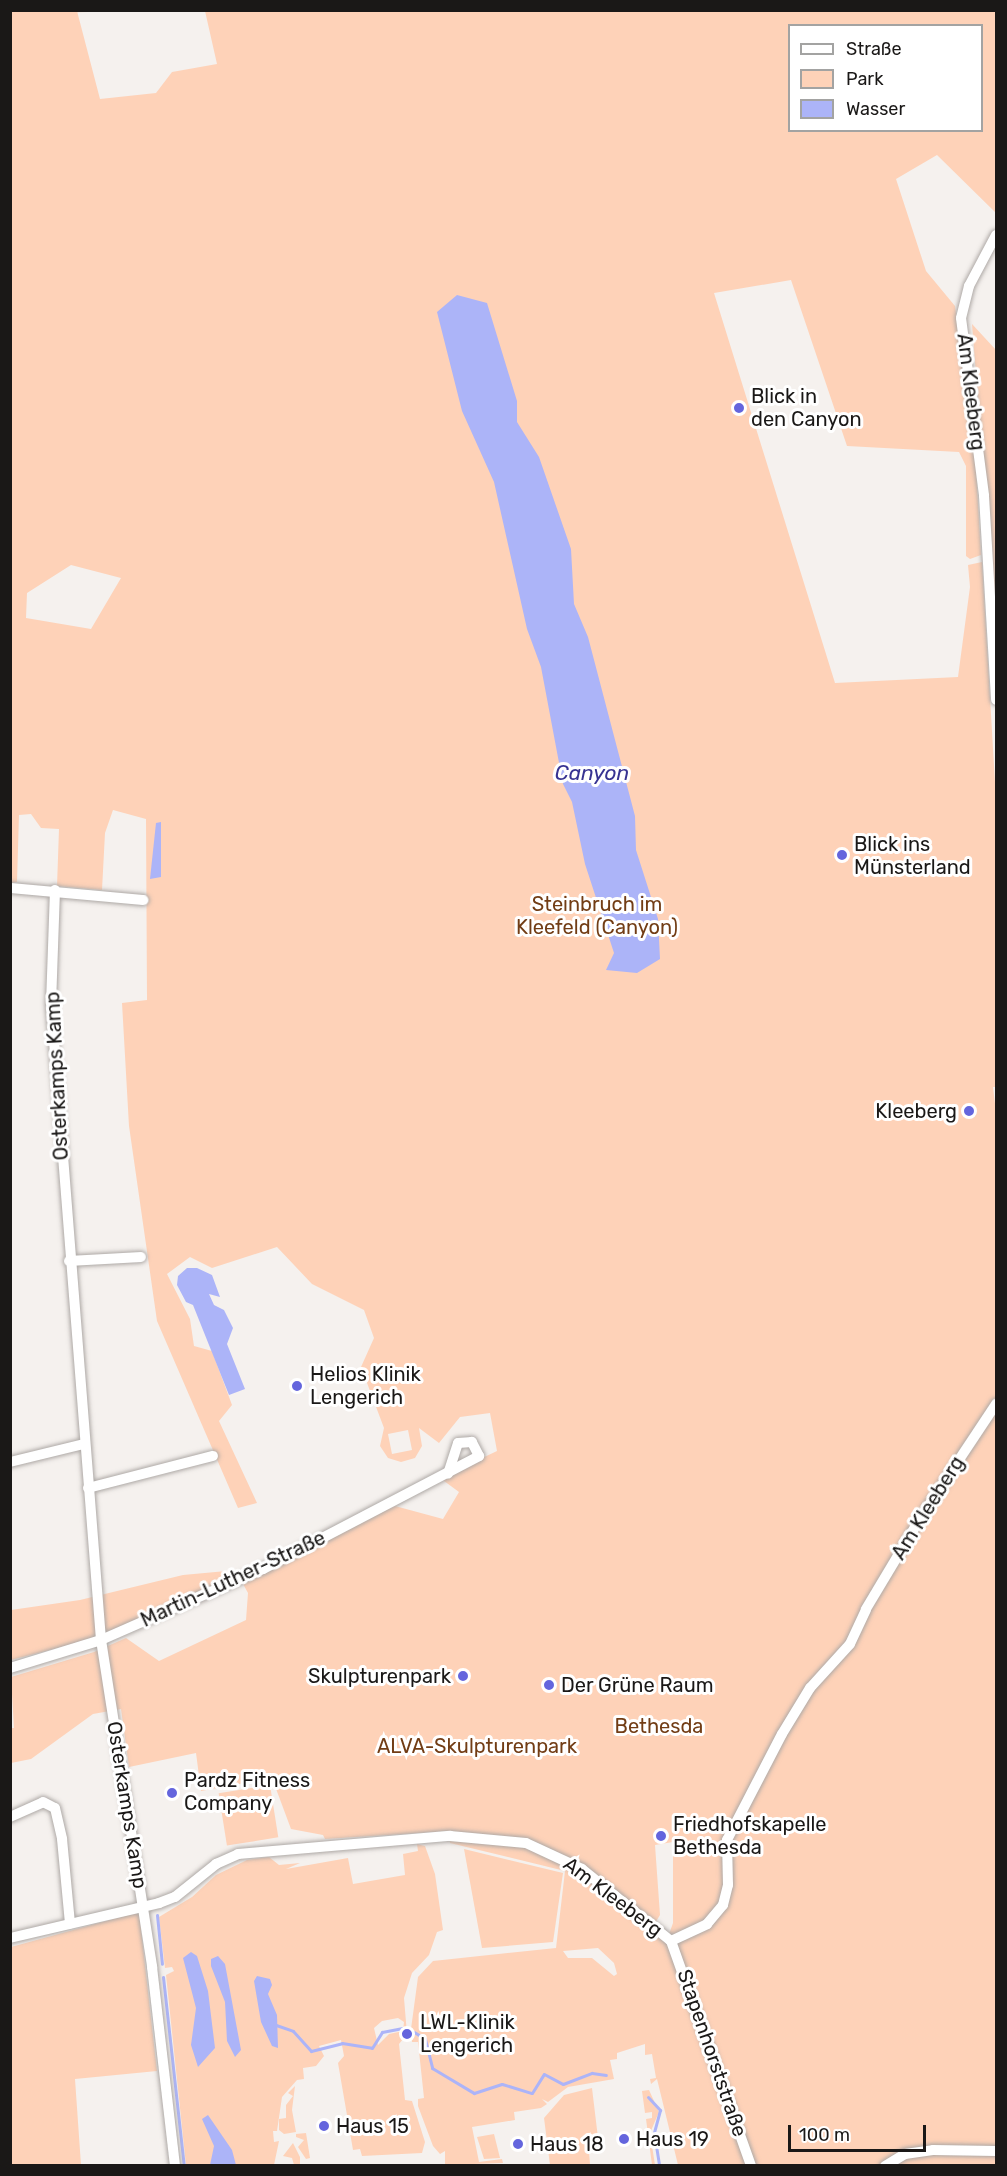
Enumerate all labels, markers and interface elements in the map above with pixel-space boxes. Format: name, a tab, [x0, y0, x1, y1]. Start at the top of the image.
legend	[788, 24, 983, 132]
text: Straße	[846, 38, 902, 60]
text: Park	[846, 68, 883, 90]
text: Wasser	[846, 98, 905, 120]
street label: Am Kleeberg	[952, 332, 990, 452]
place label: Blick in den Canyon	[751, 384, 862, 431]
marker: Blick in den Canyon	[732, 401, 746, 415]
water label: Canyon	[555, 760, 629, 786]
place label: Blick ins Münsterland	[854, 832, 971, 879]
marker: Blick ins Münsterland	[835, 848, 849, 862]
park label: Steinbruch im Kleefeld (Canyon)	[516, 893, 678, 940]
street label: Osterkamps Kamp	[41, 991, 73, 1161]
place label: Kleeberg	[875, 1099, 957, 1123]
marker: Kleeberg	[962, 1104, 976, 1118]
place label: Helios Klinik Lengerich	[310, 1362, 421, 1409]
marker: Helios Klinik Lengerich	[288, 1377, 306, 1395]
street label: Am Kleeberg	[887, 1452, 969, 1564]
street label: Martin-Luther-Straße	[137, 1526, 329, 1632]
place label: Skulpturenpark	[308, 1664, 451, 1688]
marker: Skulpturenpark	[456, 1669, 470, 1683]
place label: Der Grüne Raum	[561, 1673, 714, 1697]
marker: Der Grüne Raum	[542, 1678, 556, 1692]
park label: Bethesda	[615, 1714, 703, 1738]
street label: Osterkamps Kamp	[102, 1720, 152, 1890]
park label: ALVA-Skulpturenpark	[377, 1734, 577, 1758]
place label: Pardz Fitness Company	[184, 1769, 310, 1816]
marker: Pardz Fitness Company	[165, 1786, 179, 1800]
place label: Friedhofskapelle Bethesda	[673, 1812, 827, 1859]
marker: Friedhofskapelle Bethesda	[654, 1829, 668, 1843]
street label: Am Kleeberg	[559, 1852, 667, 1942]
street label: Stapenhorststraße	[672, 1966, 752, 2140]
place label: LWL-Klinik Lengerich	[420, 2010, 515, 2057]
marker: LWL-Klinik Lengerich	[398, 2025, 416, 2043]
scale bar	[791, 2113, 929, 2151]
place label: Haus 15	[336, 2114, 409, 2138]
marker: Haus 15	[317, 2119, 331, 2133]
text: 100 m	[799, 2124, 850, 2146]
place label: Haus 19	[636, 2127, 709, 2151]
place label: Haus 18	[530, 2132, 604, 2156]
marker: Haus 19	[617, 2132, 631, 2146]
marker: Haus 18	[511, 2137, 525, 2151]

